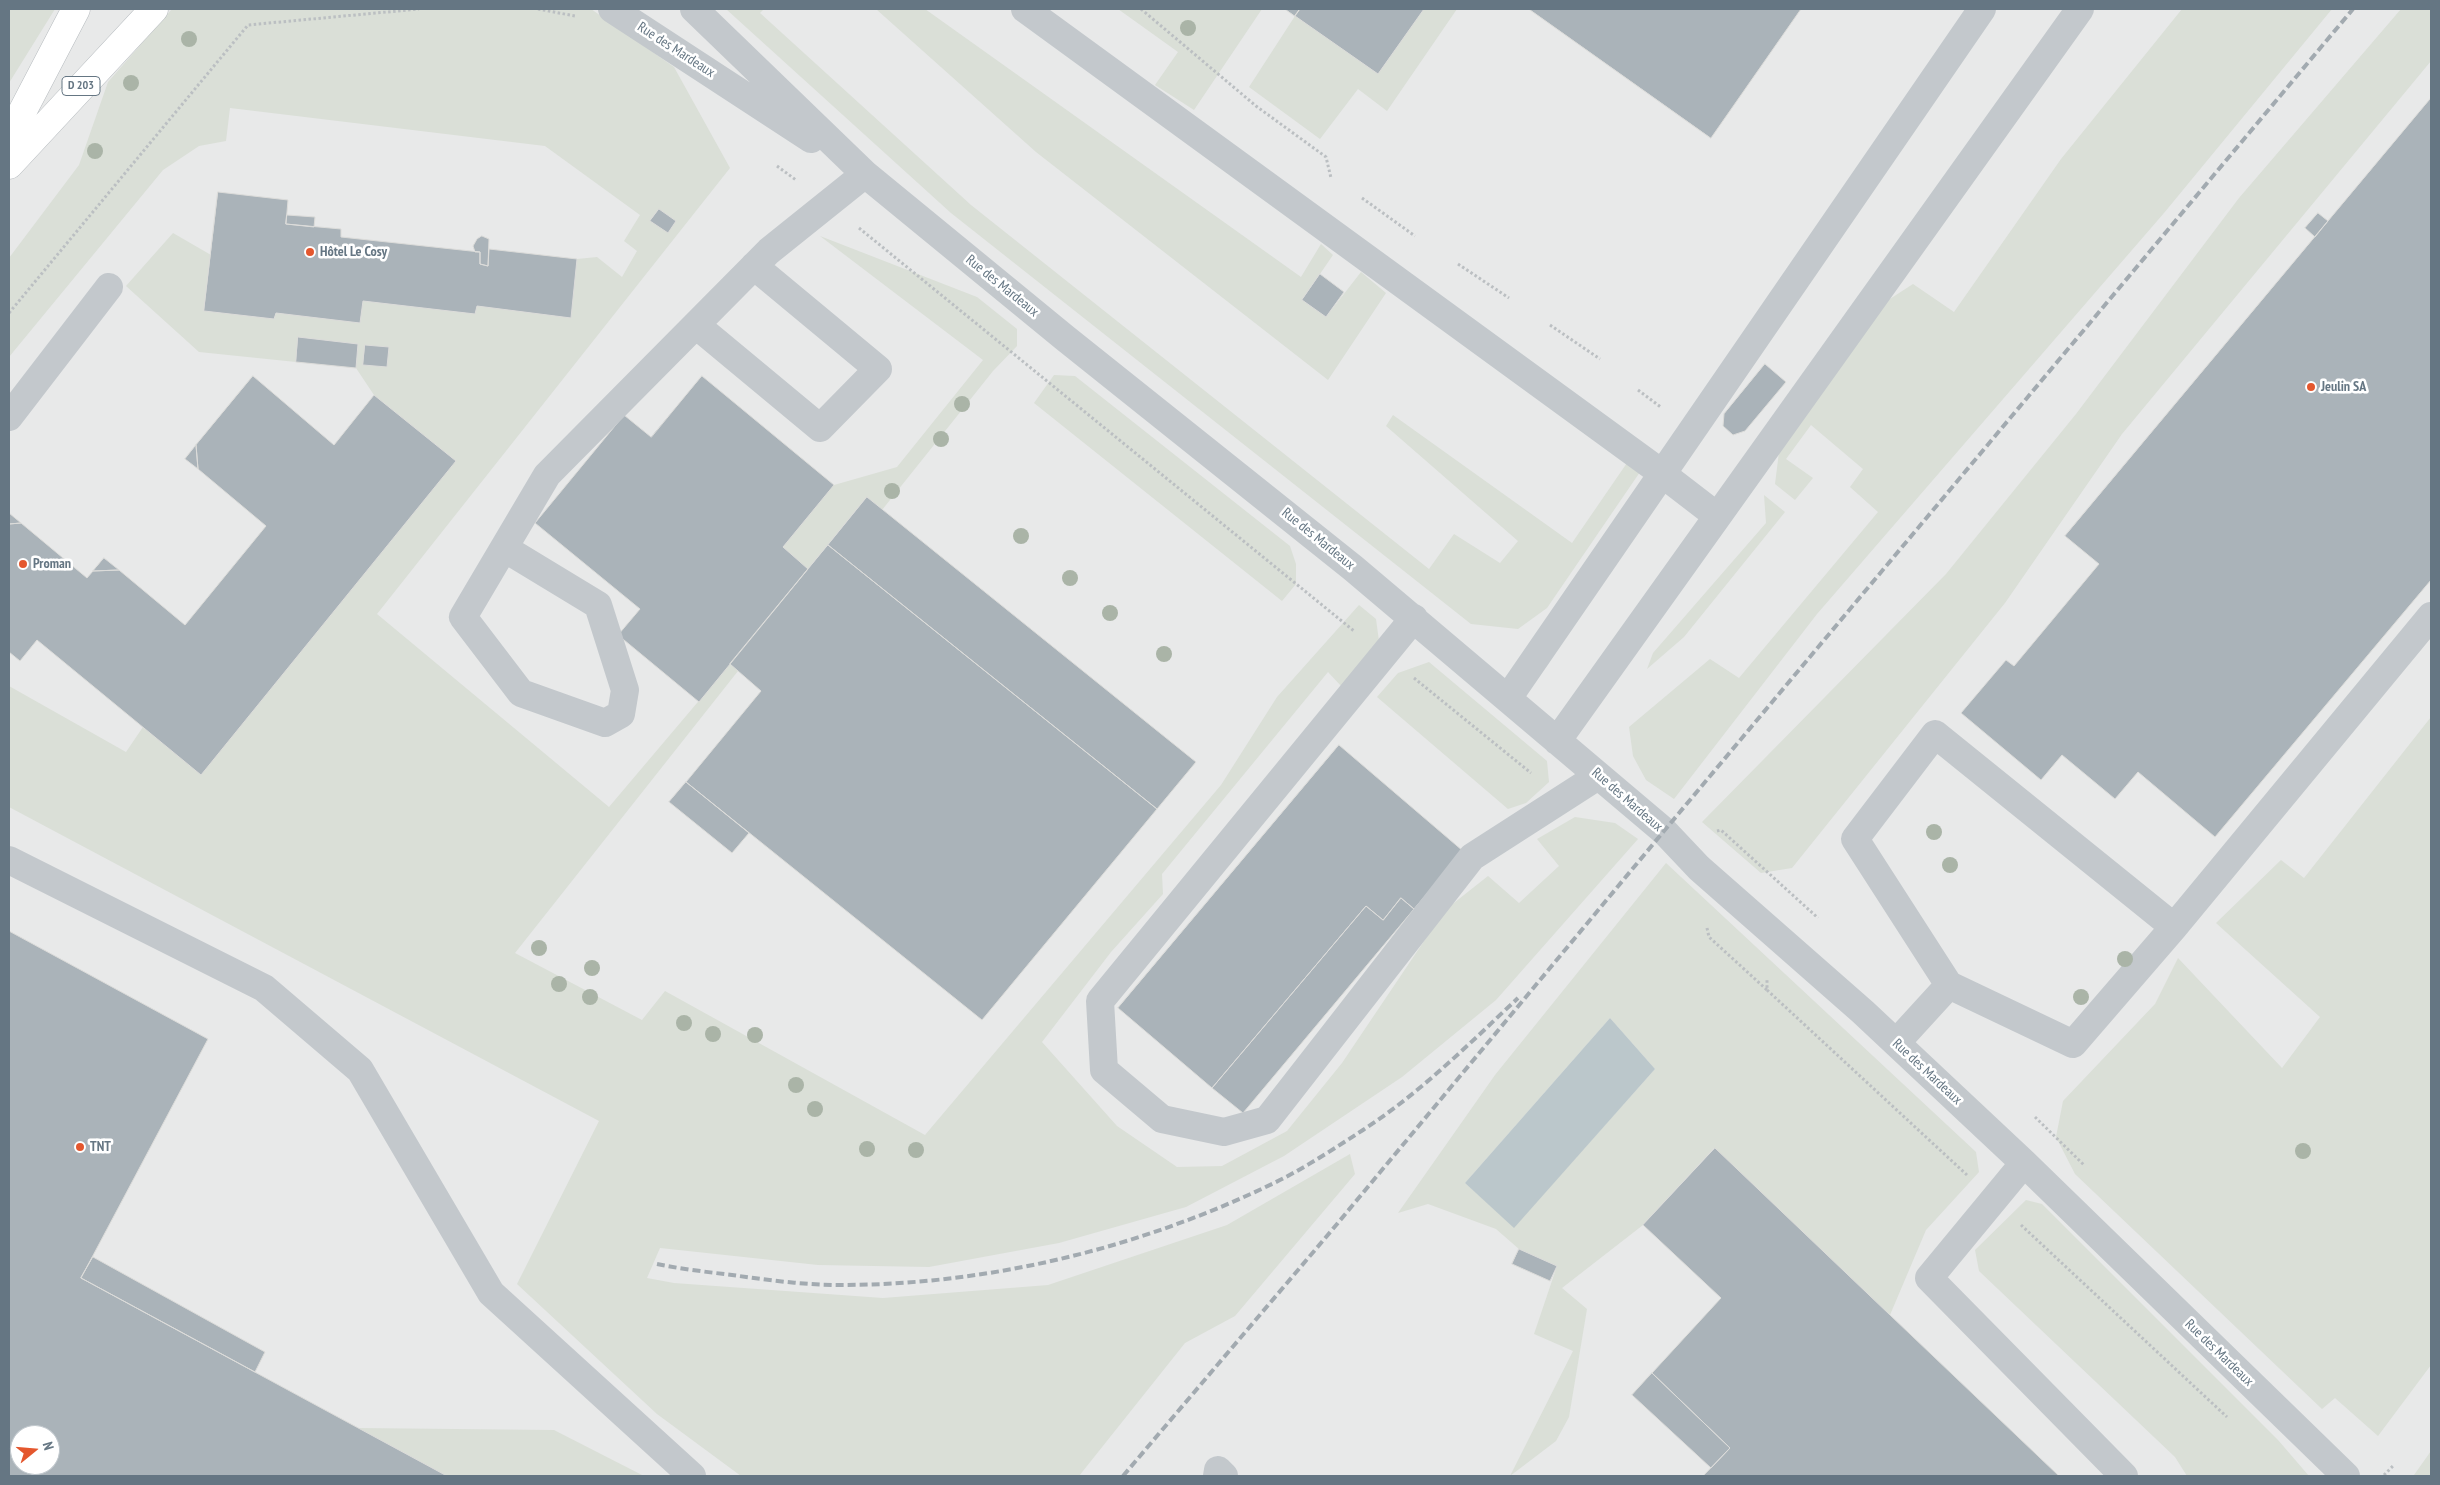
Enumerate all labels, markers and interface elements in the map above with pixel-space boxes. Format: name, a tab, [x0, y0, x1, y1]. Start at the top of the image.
street label: Rue des Mardeaux	[634, 19, 718, 81]
road number: D 203	[62, 76, 100, 95]
place label: Hôtel Le Cosy	[320, 244, 387, 260]
marker: Hôtel Le Cosy	[304, 246, 316, 258]
street label: Rue des Mardeaux	[962, 252, 1042, 320]
place label: Jeulin SA	[2321, 379, 2366, 395]
marker: Jeulin SA	[2305, 381, 2317, 393]
street label: Rue des Mardeaux	[1278, 505, 1358, 573]
place label: Proman	[33, 556, 71, 572]
marker: Proman	[17, 558, 29, 570]
street label: Rue des Mardeaux	[1588, 765, 1666, 835]
street label: Rue des Mardeaux	[1889, 1036, 1965, 1108]
place label: TNT	[90, 1139, 111, 1155]
marker: TNT	[74, 1141, 86, 1153]
street label: Rue des Mardeaux	[2181, 1316, 2257, 1390]
north arrow	[10, 1425, 60, 1475]
text: N	[39, 1440, 58, 1452]

